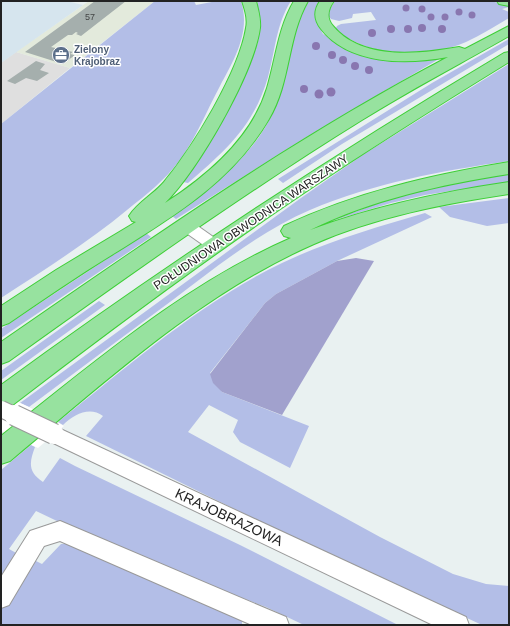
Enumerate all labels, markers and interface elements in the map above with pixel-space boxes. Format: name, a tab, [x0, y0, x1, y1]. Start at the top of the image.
house number: 57	[85, 12, 95, 22]
place label: Zielony Krajobraz	[74, 44, 120, 67]
office icon: Zielony Krajobraz	[51, 45, 71, 65]
street label: POŁUDNIOWA OBWODNICA WARSZAWY	[151, 151, 351, 293]
street label: KRAJOBRAZOWA	[173, 485, 286, 549]

